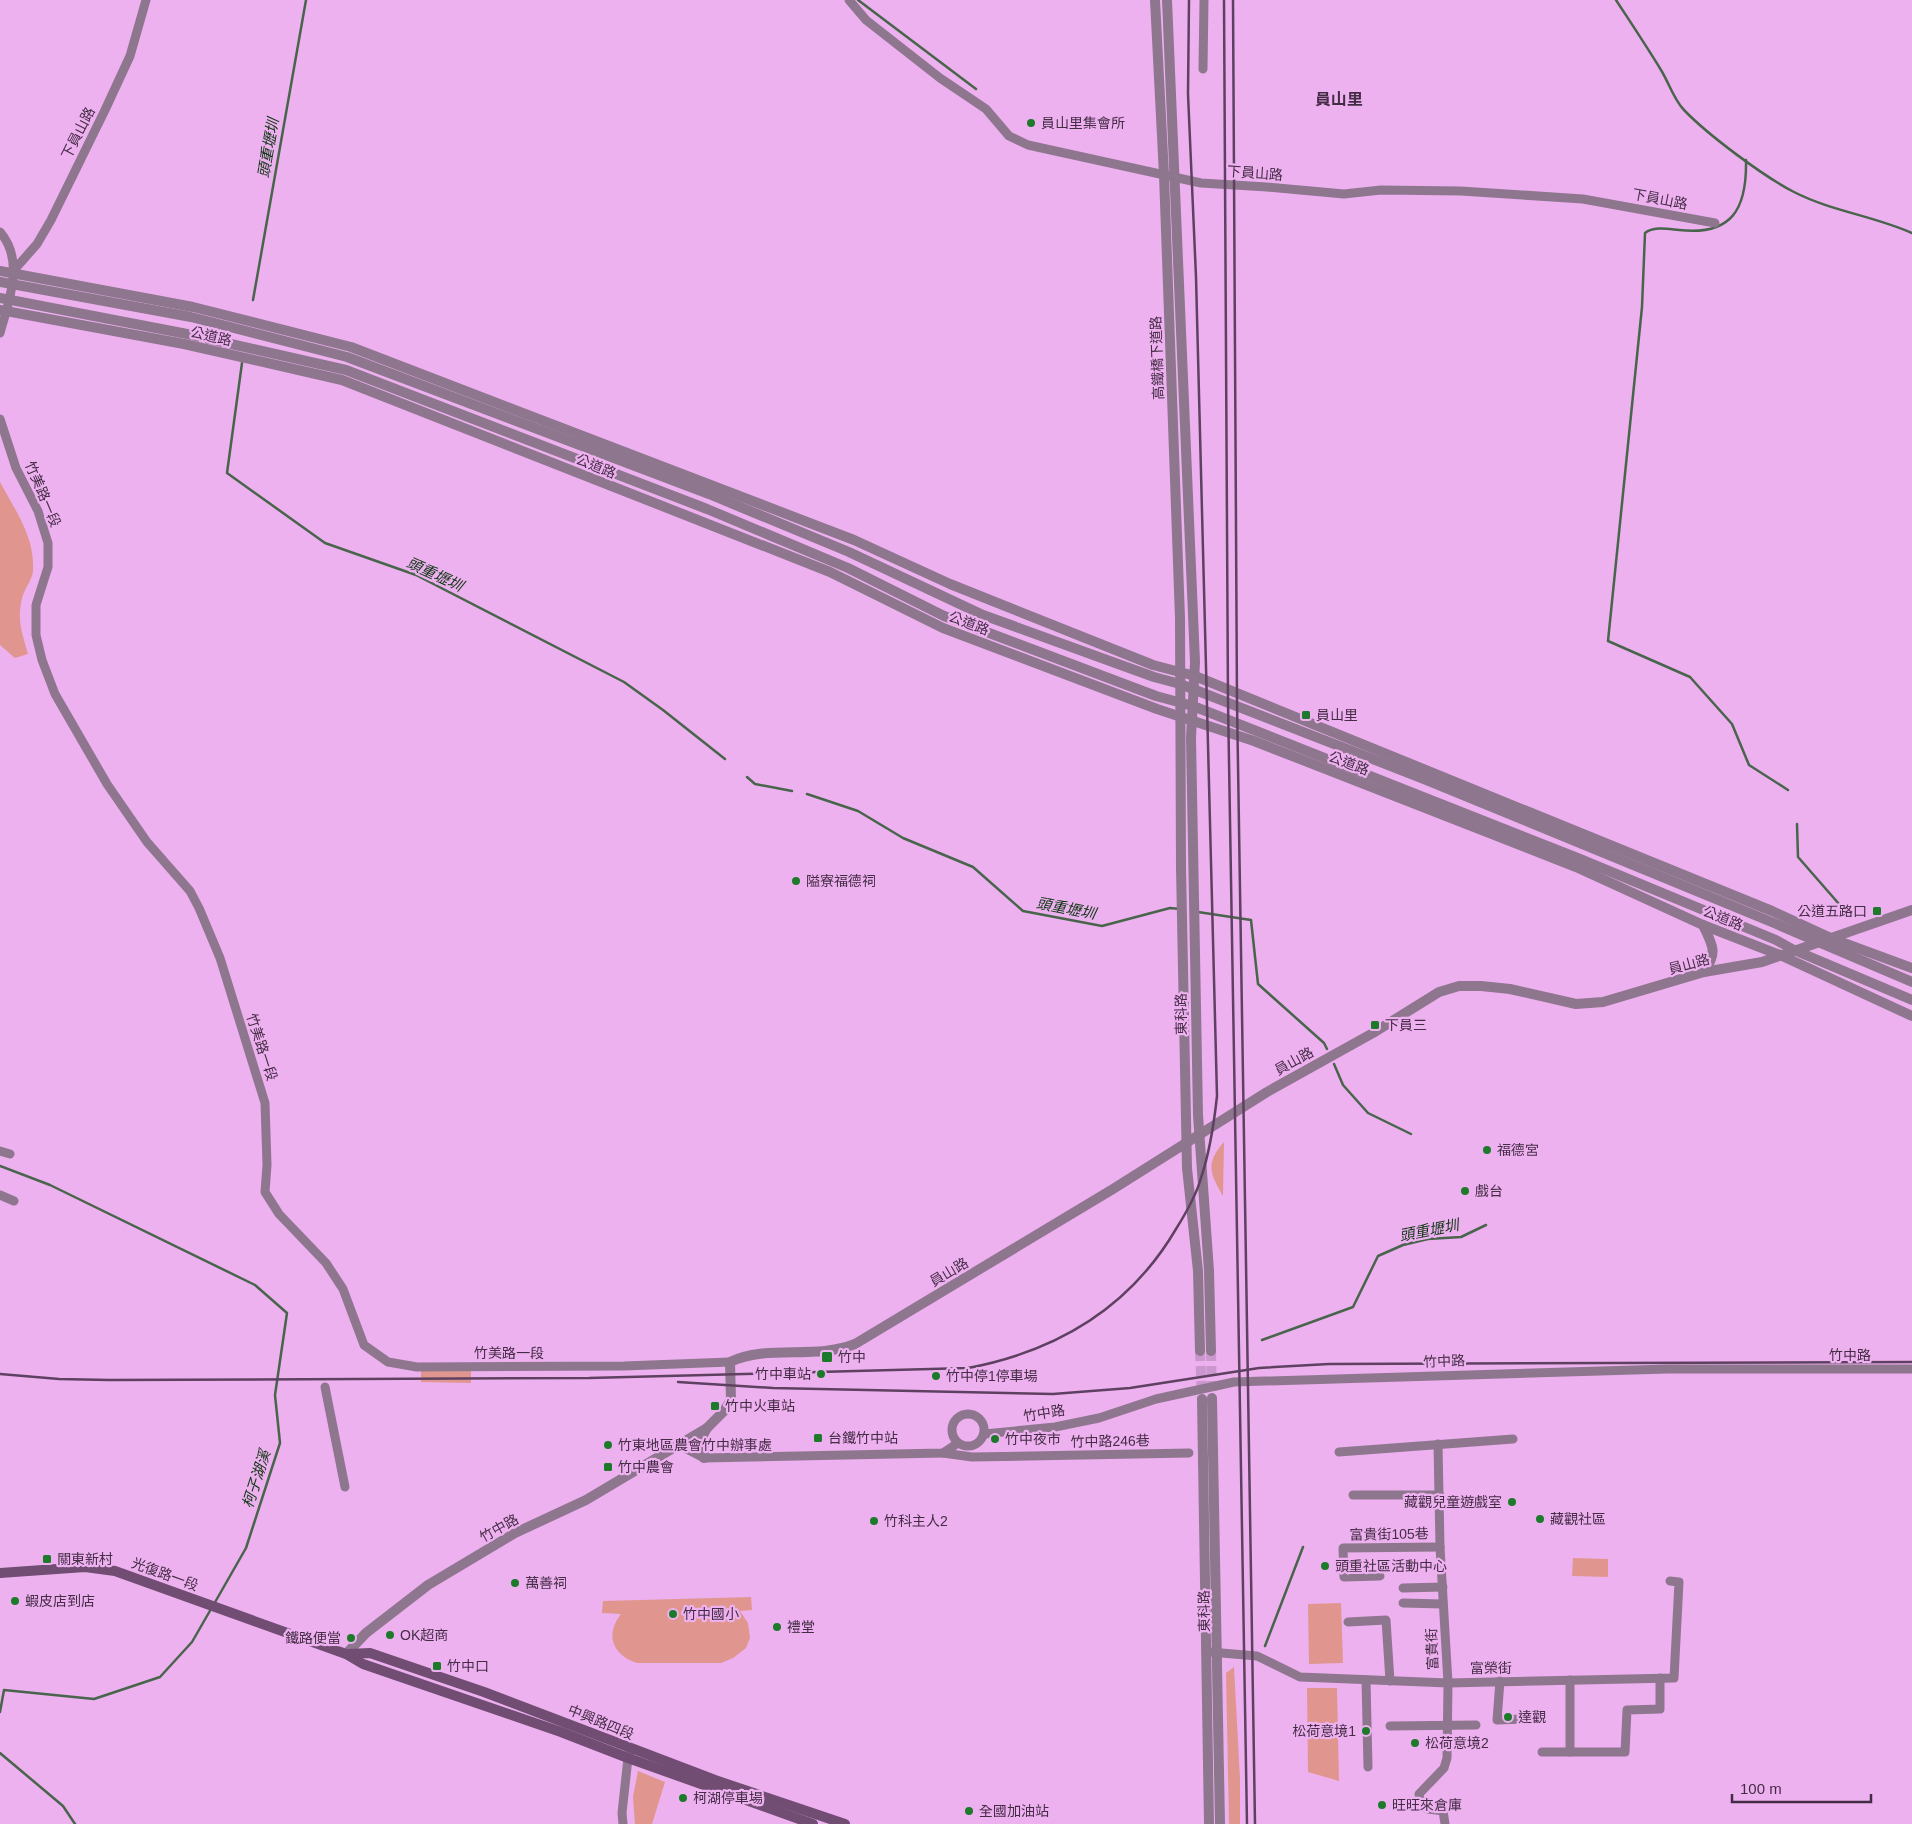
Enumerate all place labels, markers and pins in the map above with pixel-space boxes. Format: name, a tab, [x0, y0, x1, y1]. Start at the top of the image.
place label: 員山里集會所	[1041, 115, 1125, 131]
marker: 員山里集會所	[1025, 117, 1037, 129]
place label: 員山里	[1316, 707, 1358, 723]
marker: 員山里	[1300, 709, 1312, 721]
place label: 隘寮福德祠	[806, 873, 876, 889]
marker: 隘寮福德祠	[790, 875, 802, 887]
place label: 公道五路口	[1797, 903, 1867, 919]
marker: 公道五路口	[1871, 905, 1883, 917]
place label: 下員三	[1385, 1017, 1427, 1033]
marker: 下員三	[1369, 1019, 1381, 1031]
place label: 福德宮	[1497, 1142, 1539, 1158]
marker: 福德宮	[1481, 1144, 1493, 1156]
place label: 戲台	[1475, 1183, 1503, 1199]
marker: 戲台	[1459, 1185, 1471, 1197]
place label: 竹中	[838, 1349, 866, 1365]
marker: 竹中	[820, 1350, 834, 1364]
place label: 竹中車站	[755, 1366, 811, 1382]
marker: 竹中車站	[815, 1368, 827, 1380]
place label: 竹中停1停車場	[946, 1368, 1038, 1384]
marker: 竹中停1停車場	[930, 1370, 942, 1382]
place label: 竹中火車站	[725, 1398, 795, 1414]
marker: 竹中火車站	[709, 1400, 721, 1412]
place label: 台鐵竹中站	[828, 1430, 898, 1446]
place label: 竹中夜市	[1005, 1431, 1061, 1447]
marker: 台鐵竹中站	[812, 1432, 824, 1444]
marker: 竹中夜市	[989, 1433, 1001, 1445]
place label: 竹東地區農會竹中辦事處	[618, 1437, 772, 1453]
marker: 竹東地區農會竹中辦事處	[602, 1439, 614, 1451]
place label: 竹中農會	[618, 1459, 674, 1475]
marker: 竹中農會	[602, 1461, 614, 1473]
place label: 藏觀兒童遊戲室	[1404, 1494, 1502, 1510]
marker: 藏觀兒童遊戲室	[1506, 1496, 1518, 1508]
place label: 藏觀社區	[1550, 1511, 1606, 1527]
place label: 竹科主人2	[884, 1513, 948, 1529]
marker: 藏觀社區	[1534, 1513, 1546, 1525]
marker: 竹科主人2	[868, 1515, 880, 1527]
place label: 關東新村	[57, 1551, 113, 1567]
marker: 關東新村	[41, 1553, 53, 1565]
place label: 頭重社區活動中心	[1335, 1558, 1447, 1574]
marker: 頭重社區活動中心	[1319, 1560, 1331, 1572]
place label: 萬善祠	[525, 1575, 567, 1591]
marker: 萬善祠	[509, 1577, 521, 1589]
place label: 蝦皮店到店	[25, 1593, 95, 1609]
marker: 蝦皮店到店	[9, 1595, 21, 1607]
place label: 竹中國小	[683, 1606, 739, 1622]
marker: 竹中國小	[667, 1608, 679, 1620]
place label: 禮堂	[787, 1619, 815, 1635]
marker: 禮堂	[771, 1621, 783, 1633]
place label: OK超商	[400, 1627, 448, 1643]
marker: OK超商	[384, 1629, 396, 1641]
place label: 鐵路便當	[285, 1630, 341, 1646]
marker: 鐵路便當	[345, 1632, 357, 1644]
place label: 竹中口	[447, 1658, 489, 1674]
marker: 竹中口	[431, 1660, 443, 1672]
place label: 達觀	[1518, 1709, 1546, 1725]
marker: 達觀	[1502, 1711, 1514, 1723]
place label: 松荷意境1	[1292, 1723, 1356, 1739]
marker: 松荷意境1	[1360, 1725, 1372, 1737]
place label: 松荷意境2	[1425, 1735, 1489, 1751]
marker: 松荷意境2	[1409, 1737, 1421, 1749]
place label: 柯湖停車場	[693, 1790, 763, 1806]
marker: 柯湖停車場	[677, 1792, 689, 1804]
place label: 旺旺來倉庫	[1392, 1797, 1462, 1813]
marker: 旺旺來倉庫	[1376, 1799, 1388, 1811]
place label: 全國加油站	[979, 1803, 1049, 1819]
marker: 全國加油站	[963, 1805, 975, 1817]

